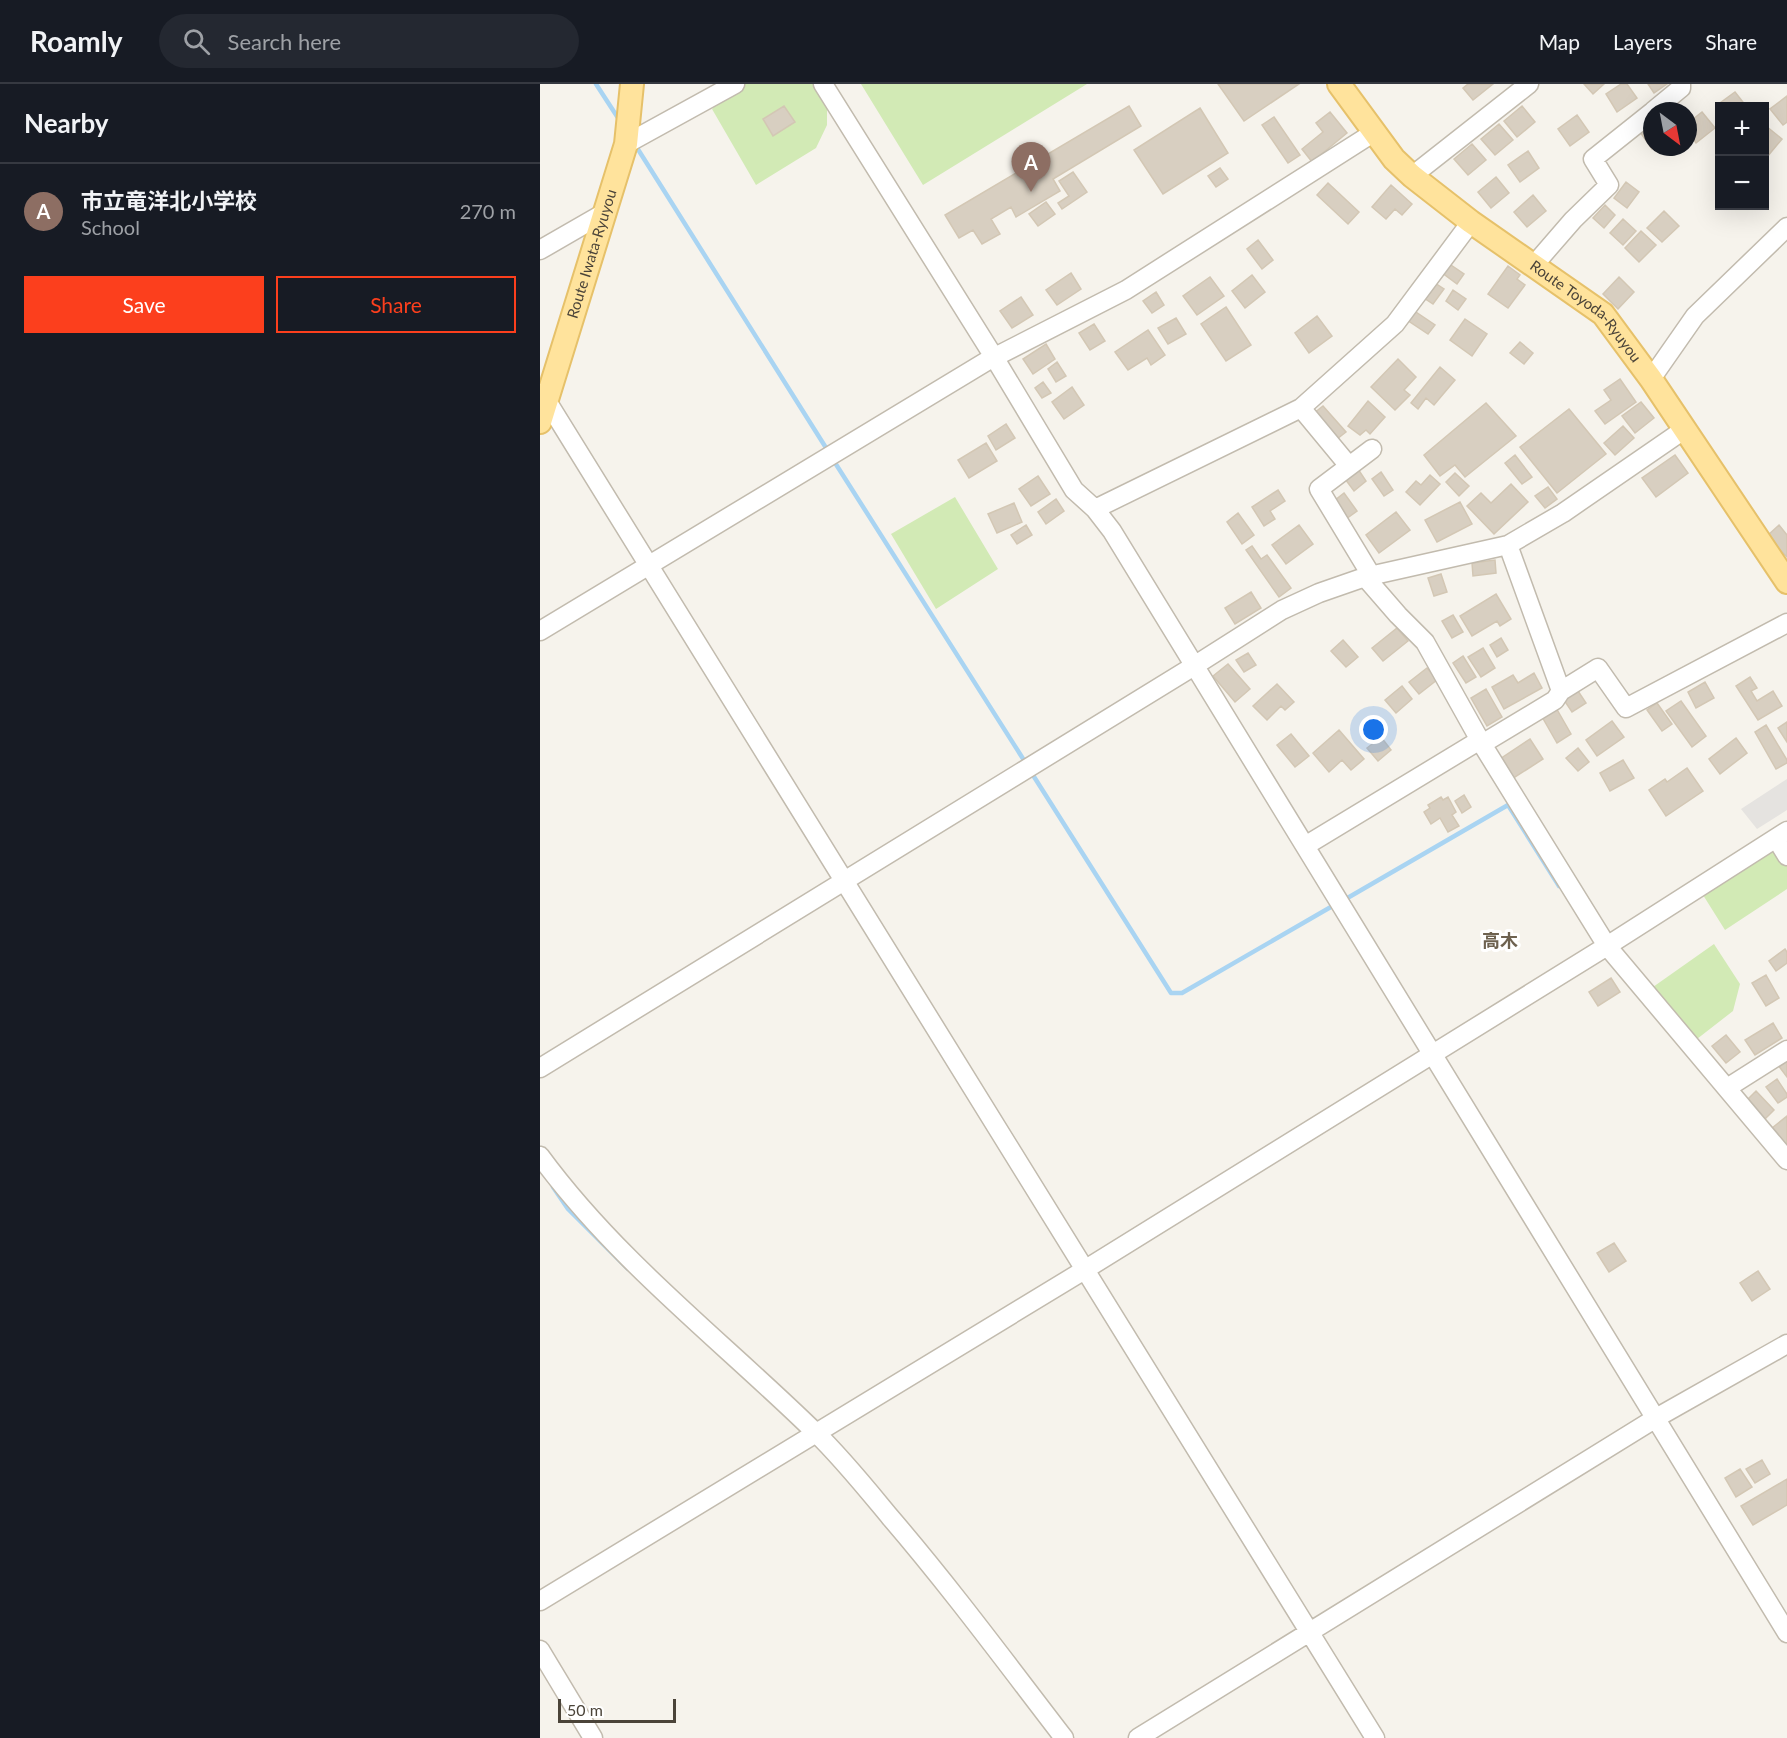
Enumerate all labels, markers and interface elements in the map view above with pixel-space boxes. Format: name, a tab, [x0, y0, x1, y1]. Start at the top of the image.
search box	[159, 14, 579, 68]
text: Roamly	[30, 24, 123, 58]
icon: search	[180, 25, 213, 58]
text: Search here	[228, 28, 341, 55]
text: Map	[1539, 29, 1580, 54]
text: Layers	[1613, 29, 1672, 54]
text: Share	[1705, 29, 1757, 54]
north arrow	[1643, 102, 1697, 156]
map controls	[1715, 102, 1769, 210]
button: +	[1715, 102, 1769, 156]
text: Nearby	[24, 107, 109, 139]
pin: A	[1012, 142, 1050, 192]
button: −	[1715, 156, 1769, 210]
text: 市立竜洋北小学校	[81, 187, 257, 214]
street label: Route Iwata-Ryuyou	[563, 187, 619, 320]
text: A	[37, 199, 50, 223]
text: 270 m	[460, 199, 516, 223]
text: School	[81, 215, 140, 239]
street label: Route Toyoda-Ryuyou	[1527, 256, 1645, 365]
button: Save	[24, 276, 264, 333]
button: Share	[276, 276, 516, 333]
your location	[1359, 715, 1388, 744]
district label: 高木	[1482, 929, 1518, 951]
scale bar	[558, 1696, 676, 1724]
text: 50 m	[567, 1700, 603, 1719]

